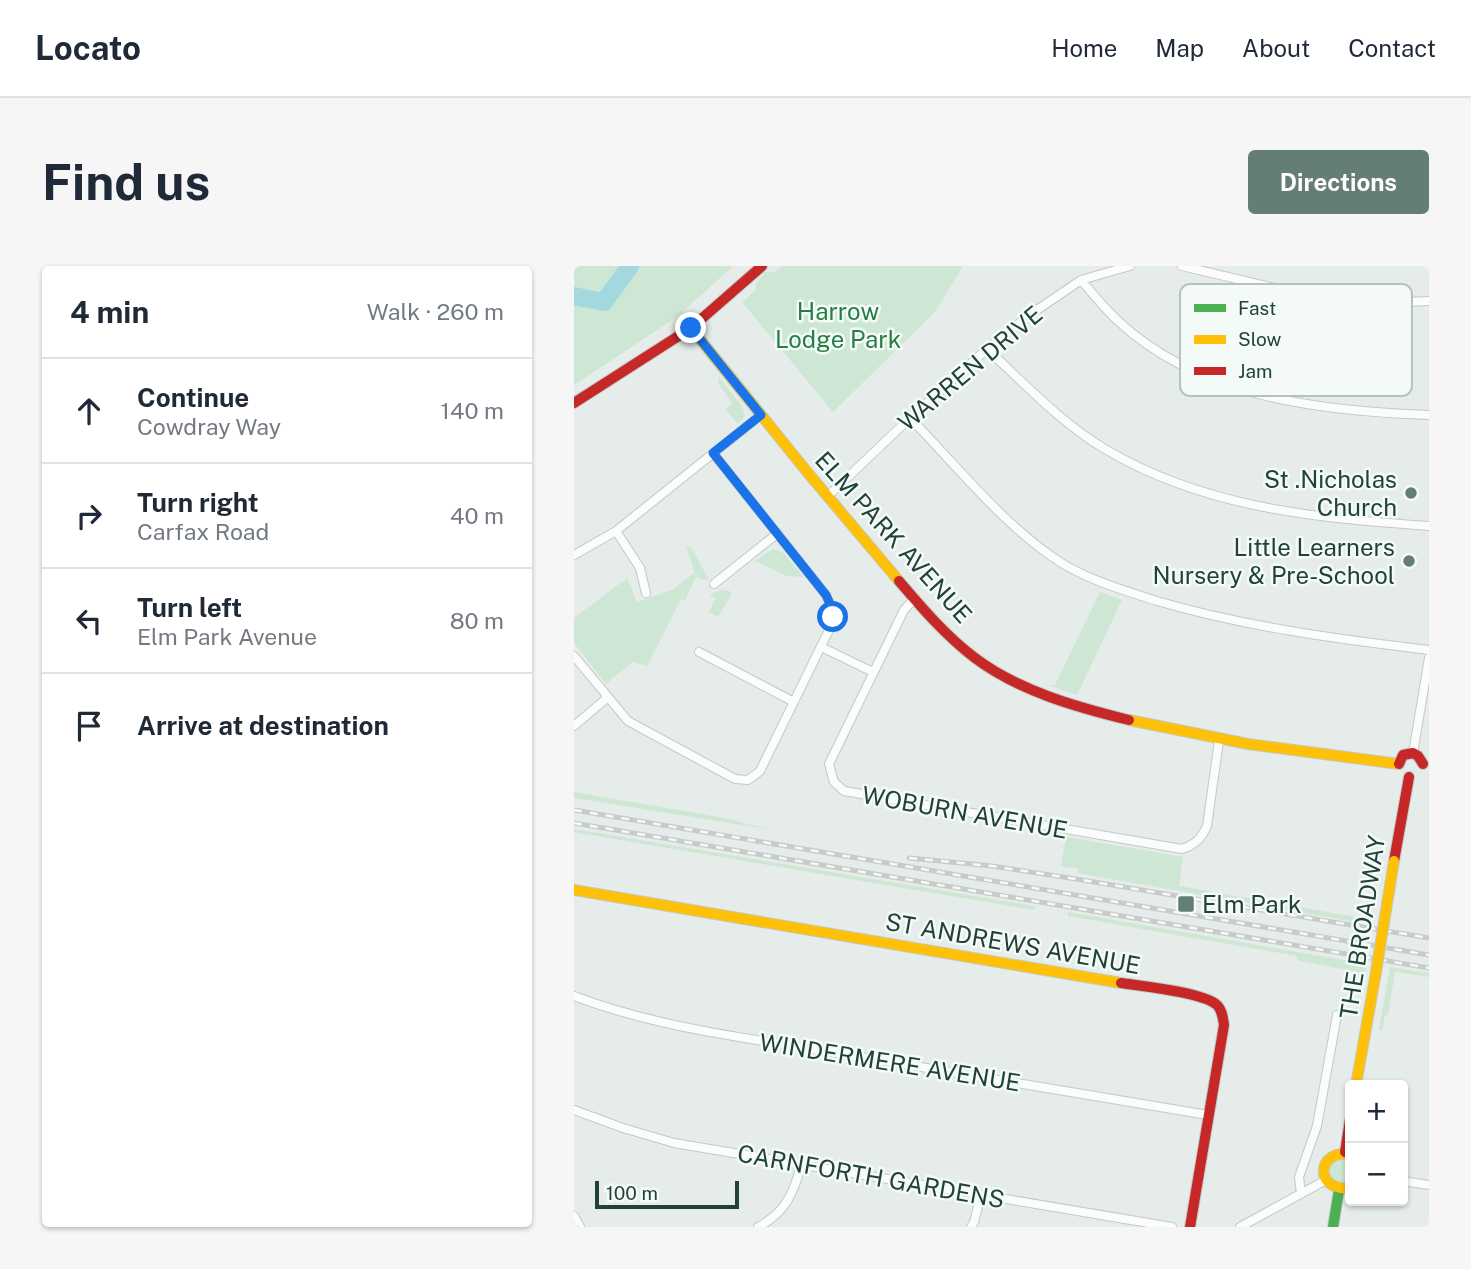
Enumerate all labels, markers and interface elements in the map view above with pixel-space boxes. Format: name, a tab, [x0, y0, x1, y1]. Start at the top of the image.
text: Locato	[35, 29, 141, 67]
text: Home	[1051, 34, 1117, 62]
text: Map	[1155, 34, 1204, 62]
text: About	[1242, 34, 1310, 62]
text: Contact	[1348, 34, 1436, 62]
button: Directions	[1248, 150, 1429, 214]
text: Find us	[42, 153, 210, 211]
legend	[1180, 284, 1412, 396]
text: 4 min	[70, 294, 149, 330]
park label: Harrow Lodge Park	[775, 297, 901, 353]
text: Fast	[1238, 297, 1276, 319]
text: Walk · 260 m	[367, 298, 504, 325]
street label: WARREN DRIVE	[892, 300, 1048, 436]
route end	[675, 312, 706, 343]
text: Slow	[1238, 328, 1282, 350]
text: Jam	[1238, 360, 1272, 382]
text: Continue	[137, 382, 249, 413]
icon: ahead	[70, 392, 108, 430]
text: 140 m	[441, 397, 504, 424]
text: Cowdray Way	[137, 413, 281, 440]
street label: ELM PARK AVENUE	[810, 446, 978, 628]
place label: St .Nicholas Church	[1264, 465, 1397, 521]
marker: St .Nicholas Church	[1403, 485, 1419, 501]
text: Turn right	[137, 487, 259, 518]
icon: right	[70, 497, 108, 535]
text: 40 m	[450, 502, 504, 529]
text: Carfax Road	[137, 518, 269, 545]
place label: Little Learners Nursery & Pre-School	[1153, 533, 1395, 589]
marker: Little Learners Nursery & Pre-School	[1401, 553, 1417, 569]
text: Turn left	[137, 592, 242, 623]
route start	[817, 601, 848, 632]
icon: left	[70, 602, 108, 640]
text: 80 m	[450, 607, 504, 634]
text: Elm Park Avenue	[137, 623, 317, 650]
icon: arrive	[70, 707, 108, 745]
text: Arrive at destination	[137, 710, 389, 741]
street label: WOBURN AVENUE	[860, 780, 1070, 844]
street label: THE BROADWAY	[1334, 833, 1390, 1021]
place label: Elm Park	[1202, 890, 1302, 918]
marker: Elm Park	[1176, 894, 1196, 914]
street label: ST ANDREWS AVENUE	[883, 907, 1143, 979]
street label: WINDERMERE AVENUE	[757, 1028, 1023, 1096]
map controls	[1345, 1080, 1408, 1206]
button: +	[1345, 1080, 1408, 1143]
street label: CARNFORTH GARDENS	[735, 1139, 1007, 1213]
button: −	[1345, 1143, 1408, 1206]
scale bar	[595, 1178, 738, 1210]
text: 100 m	[606, 1182, 658, 1204]

